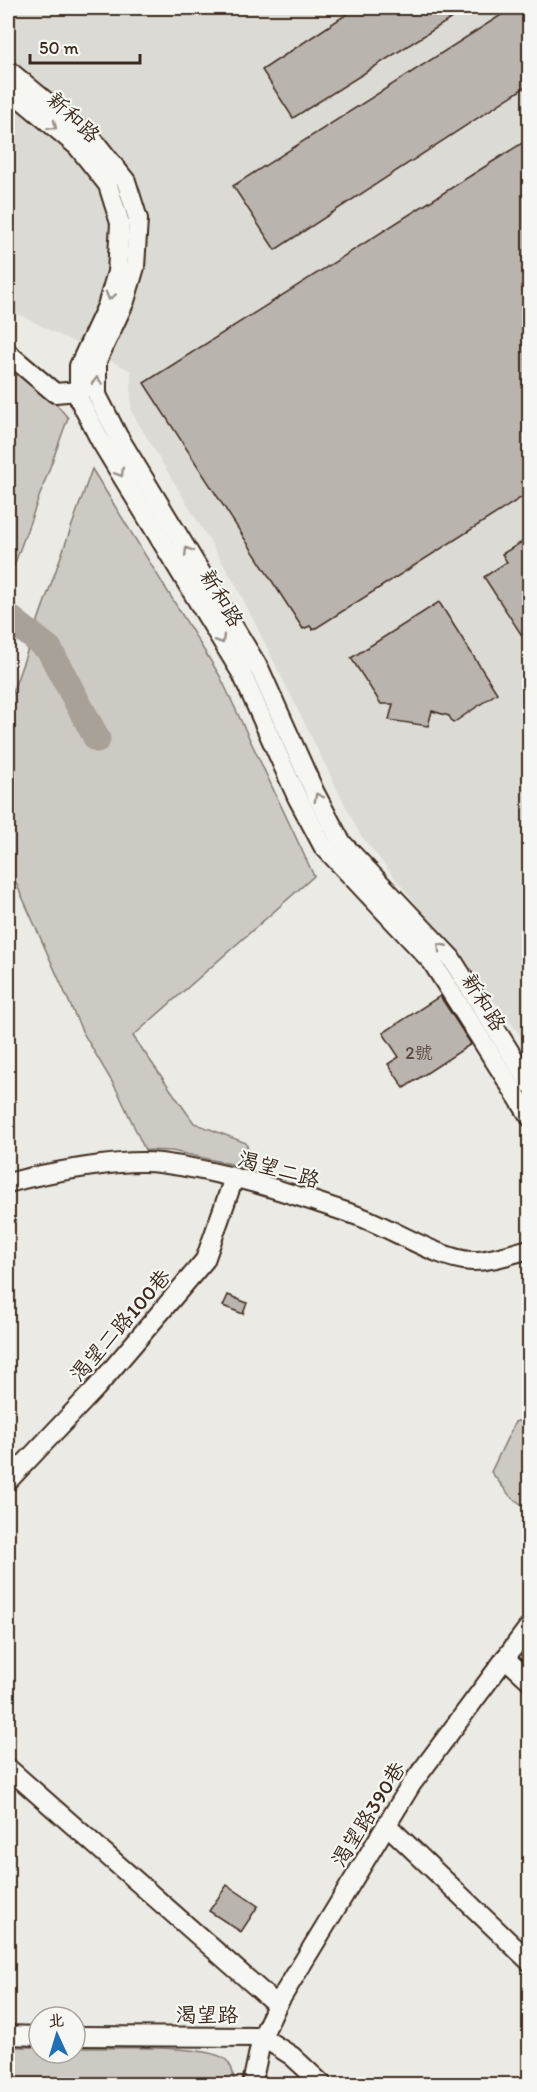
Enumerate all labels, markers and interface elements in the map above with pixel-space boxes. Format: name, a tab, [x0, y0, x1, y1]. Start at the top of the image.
scale bar	[30, 27, 140, 65]
text: 50 m	[39, 37, 79, 59]
street label: 新和路	[42, 86, 106, 148]
one-way arrow	[46, 118, 57, 129]
one-way arrow	[105, 290, 117, 301]
one-way arrow	[91, 376, 103, 385]
one-way arrow	[113, 467, 125, 477]
one-way arrow	[183, 547, 195, 557]
street label: 新和路	[195, 565, 249, 631]
one-way arrow	[214, 634, 226, 644]
one-way arrow	[314, 793, 325, 804]
one-way arrow	[437, 943, 448, 954]
street label: 新和路	[457, 969, 511, 1035]
house number: 2號	[405, 1042, 433, 1064]
street label: 渴望二路	[235, 1145, 323, 1193]
street label: 渴望二路100巷	[64, 1264, 176, 1386]
street label: 渴望路390巷	[326, 1757, 410, 1871]
street label: 渴望路	[176, 2002, 239, 2027]
north arrow	[27, 2005, 87, 2065]
text: 北	[47, 2010, 65, 2031]

